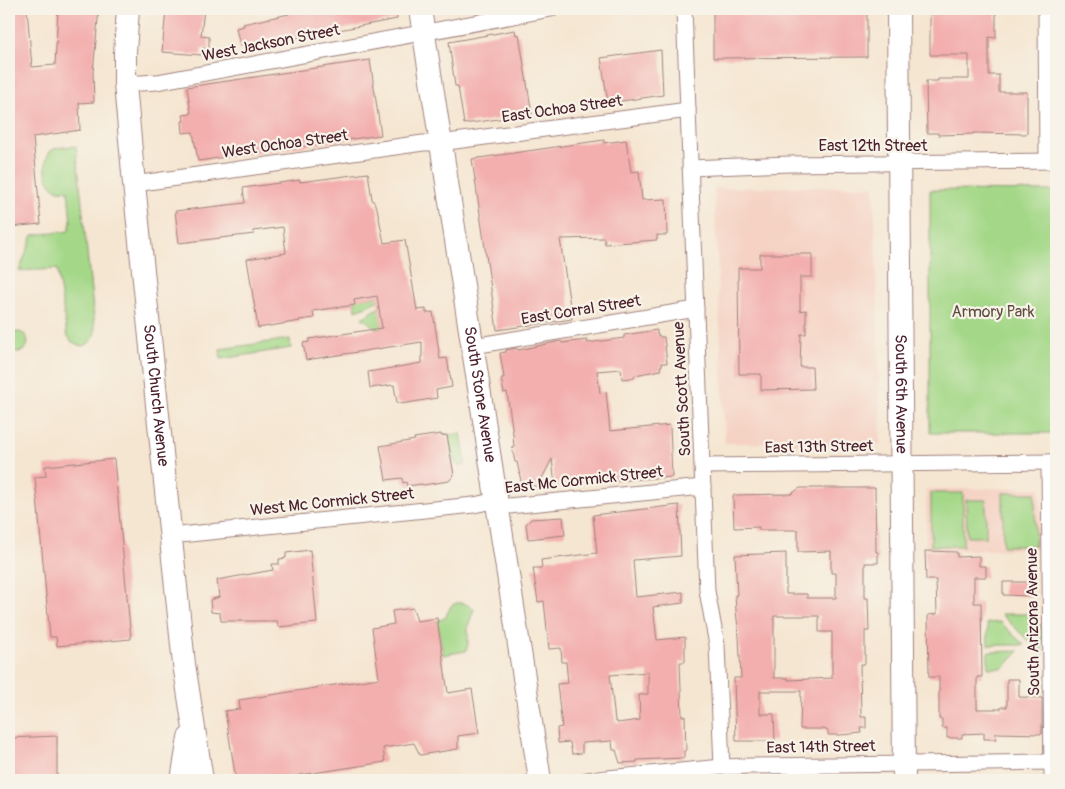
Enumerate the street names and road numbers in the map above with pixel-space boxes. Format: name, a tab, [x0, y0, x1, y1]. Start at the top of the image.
street label: West Jackson Street	[200, 20, 342, 66]
street label: East Ochoa Street	[500, 91, 624, 127]
street label: West Ochoa Street	[221, 125, 350, 163]
street label: East 12th Street	[819, 136, 928, 156]
street label: East Corral Street	[520, 291, 643, 329]
street label: South Scott Avenue	[668, 321, 696, 457]
street label: South Church Avenue	[139, 323, 173, 468]
street label: South Stone Avenue	[460, 325, 500, 464]
street label: South 6th Avenue	[891, 334, 911, 454]
street label: East 13th Street	[764, 436, 874, 458]
street label: East Mc Cormick Street	[504, 462, 665, 498]
street label: West Mc Cormick Street	[249, 483, 415, 521]
street label: South Arizona Avenue	[1022, 548, 1044, 696]
street label: East 14th Street	[766, 736, 876, 758]

